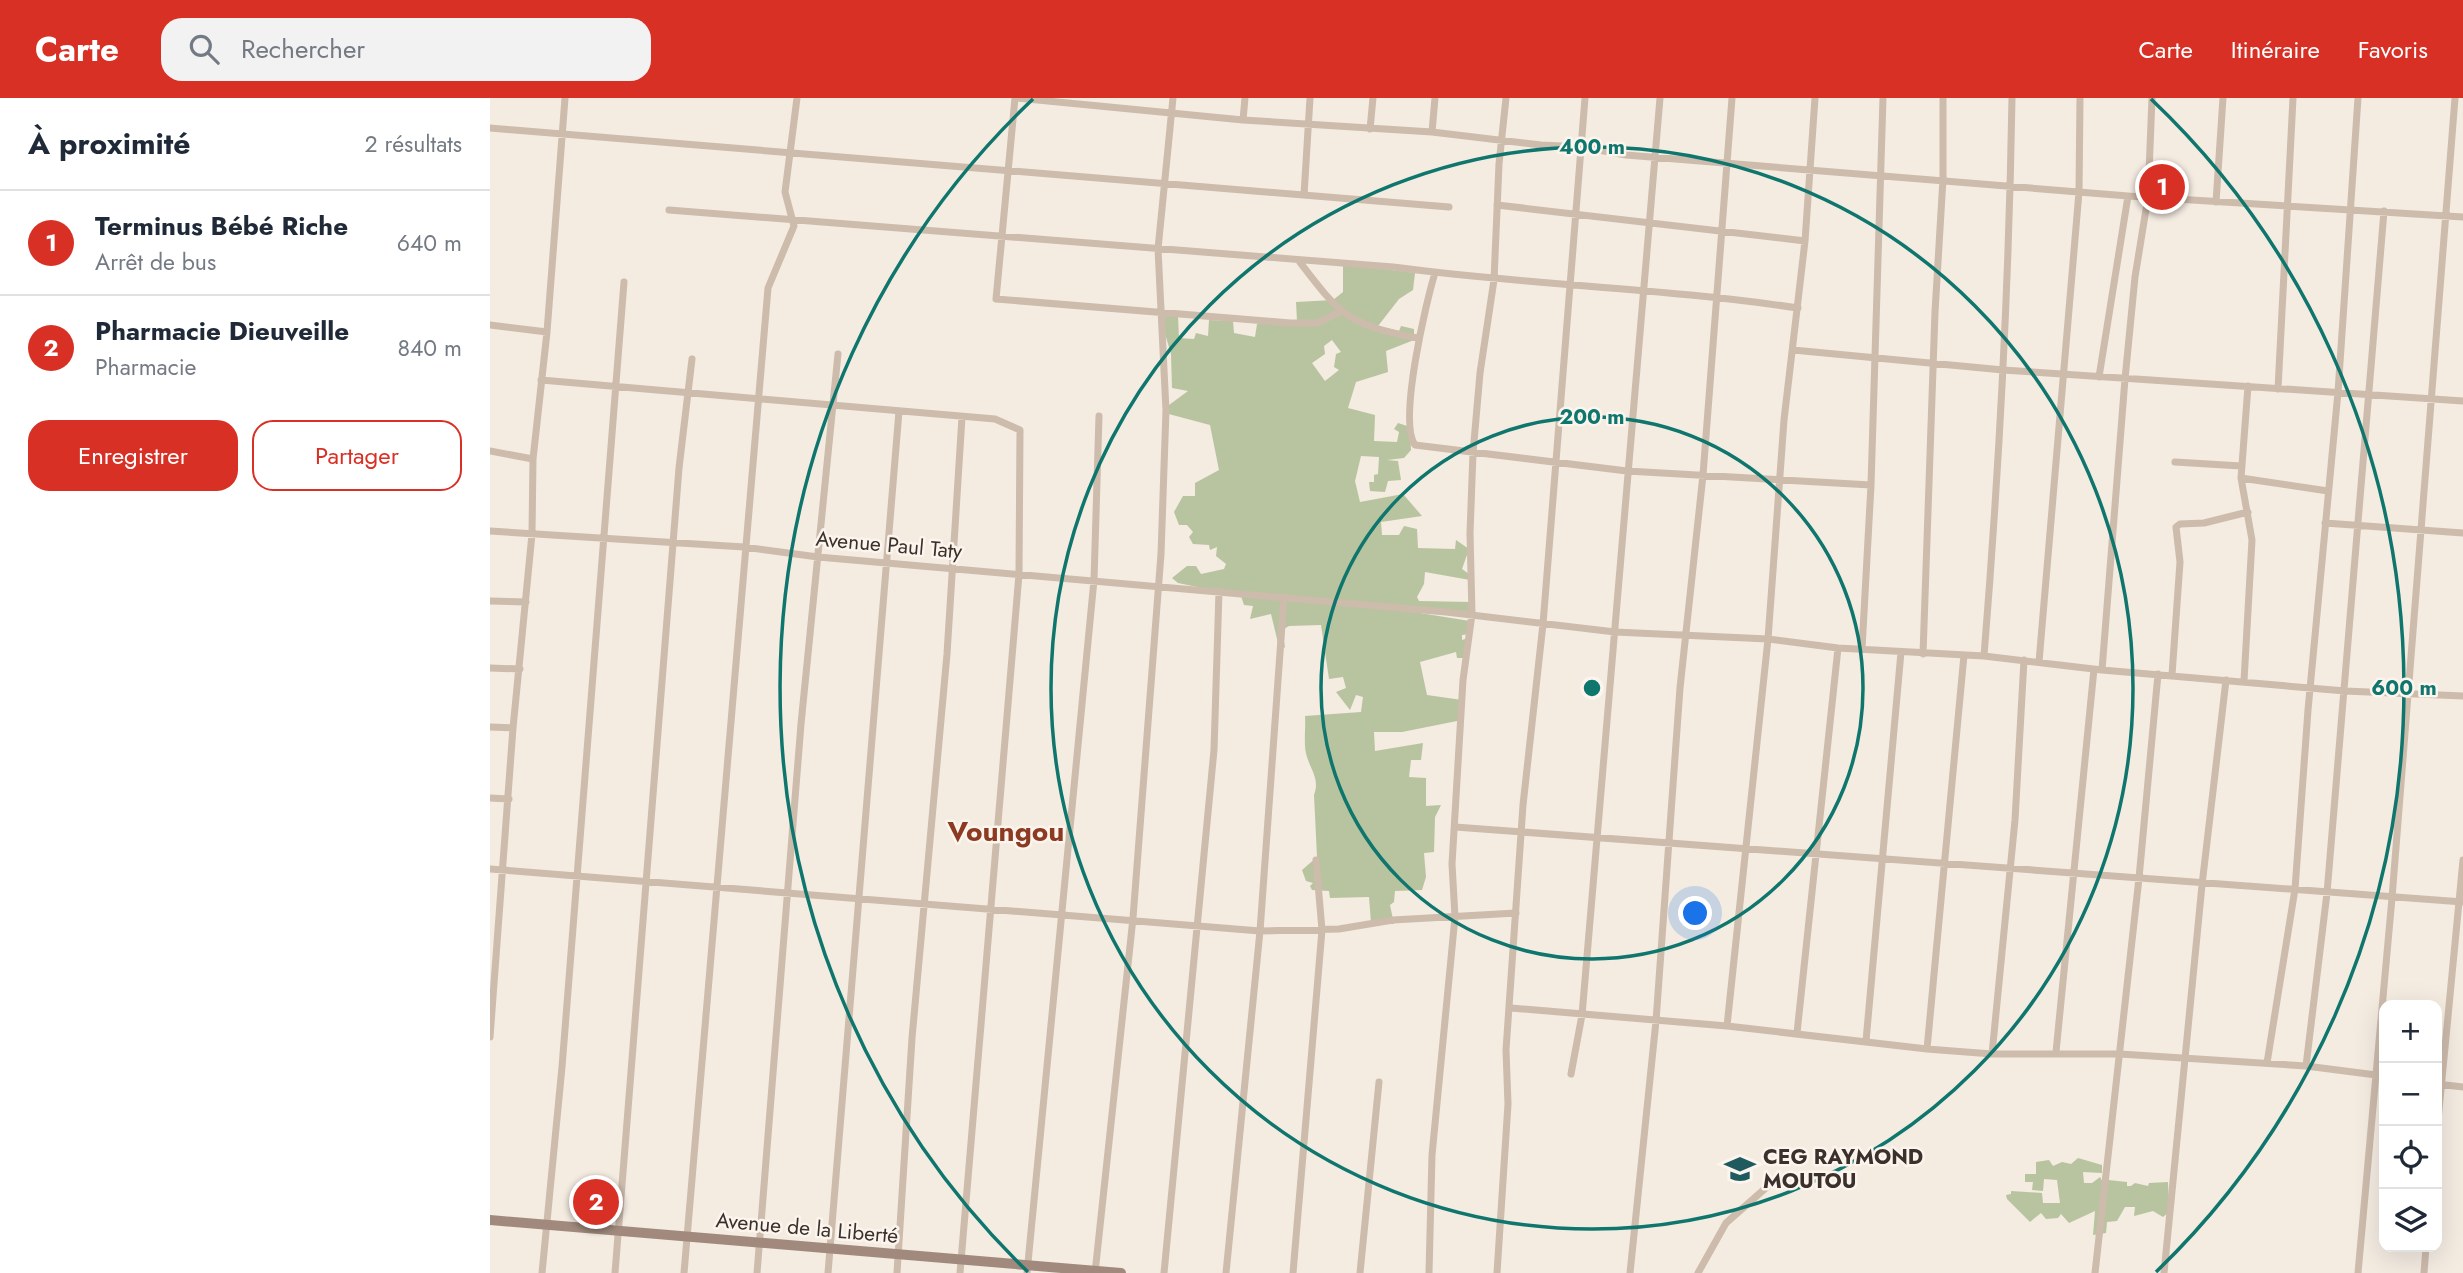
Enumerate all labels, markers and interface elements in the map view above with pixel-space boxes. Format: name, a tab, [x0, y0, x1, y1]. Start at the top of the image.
search box	[161, 18, 651, 81]
text: Carte	[35, 26, 119, 73]
icon: search	[185, 30, 223, 68]
text: Rechercher	[241, 30, 365, 68]
text: Carte	[2138, 32, 2193, 67]
text: Itinéraire	[2231, 32, 2320, 67]
text: Favoris	[2358, 32, 2428, 67]
text: À proximité	[28, 122, 191, 165]
text: 2 résultats	[365, 127, 462, 161]
text: 400 m	[1559, 132, 1625, 162]
pin: 1	[2139, 161, 2185, 213]
text: Terminus Bébé Riche	[95, 207, 348, 245]
text: 1	[45, 226, 57, 260]
text: 640 m	[397, 226, 462, 260]
text: Arrêt de bus	[95, 245, 216, 279]
text: Pharmacie Dieuveille	[95, 312, 349, 350]
text: 2	[43, 331, 59, 365]
text: 840 m	[397, 331, 462, 365]
text: Pharmacie	[95, 350, 196, 384]
text: 200 m	[1559, 402, 1625, 432]
button: Enregistrer	[28, 420, 238, 491]
button: Partager	[252, 420, 462, 491]
street label: Avenue Paul Taty	[815, 524, 964, 566]
text: 600 m	[2371, 673, 2437, 703]
centre of rings	[1580, 676, 1604, 700]
district label: Voungou	[947, 811, 1064, 852]
your location	[1678, 896, 1712, 930]
map controls	[2379, 1000, 2442, 1252]
button: +	[2379, 1000, 2442, 1063]
button: −	[2379, 1063, 2442, 1126]
button: locate	[2379, 1126, 2442, 1189]
place label: CEG RAYMOND MOUTOU	[1763, 1142, 1923, 1196]
school or university icon: CEG RAYMOND MOUTOU	[1723, 1152, 1757, 1186]
pin: 2	[573, 1176, 619, 1228]
button: layers	[2379, 1189, 2442, 1252]
street label: Avenue de la Liberté	[715, 1205, 900, 1251]

